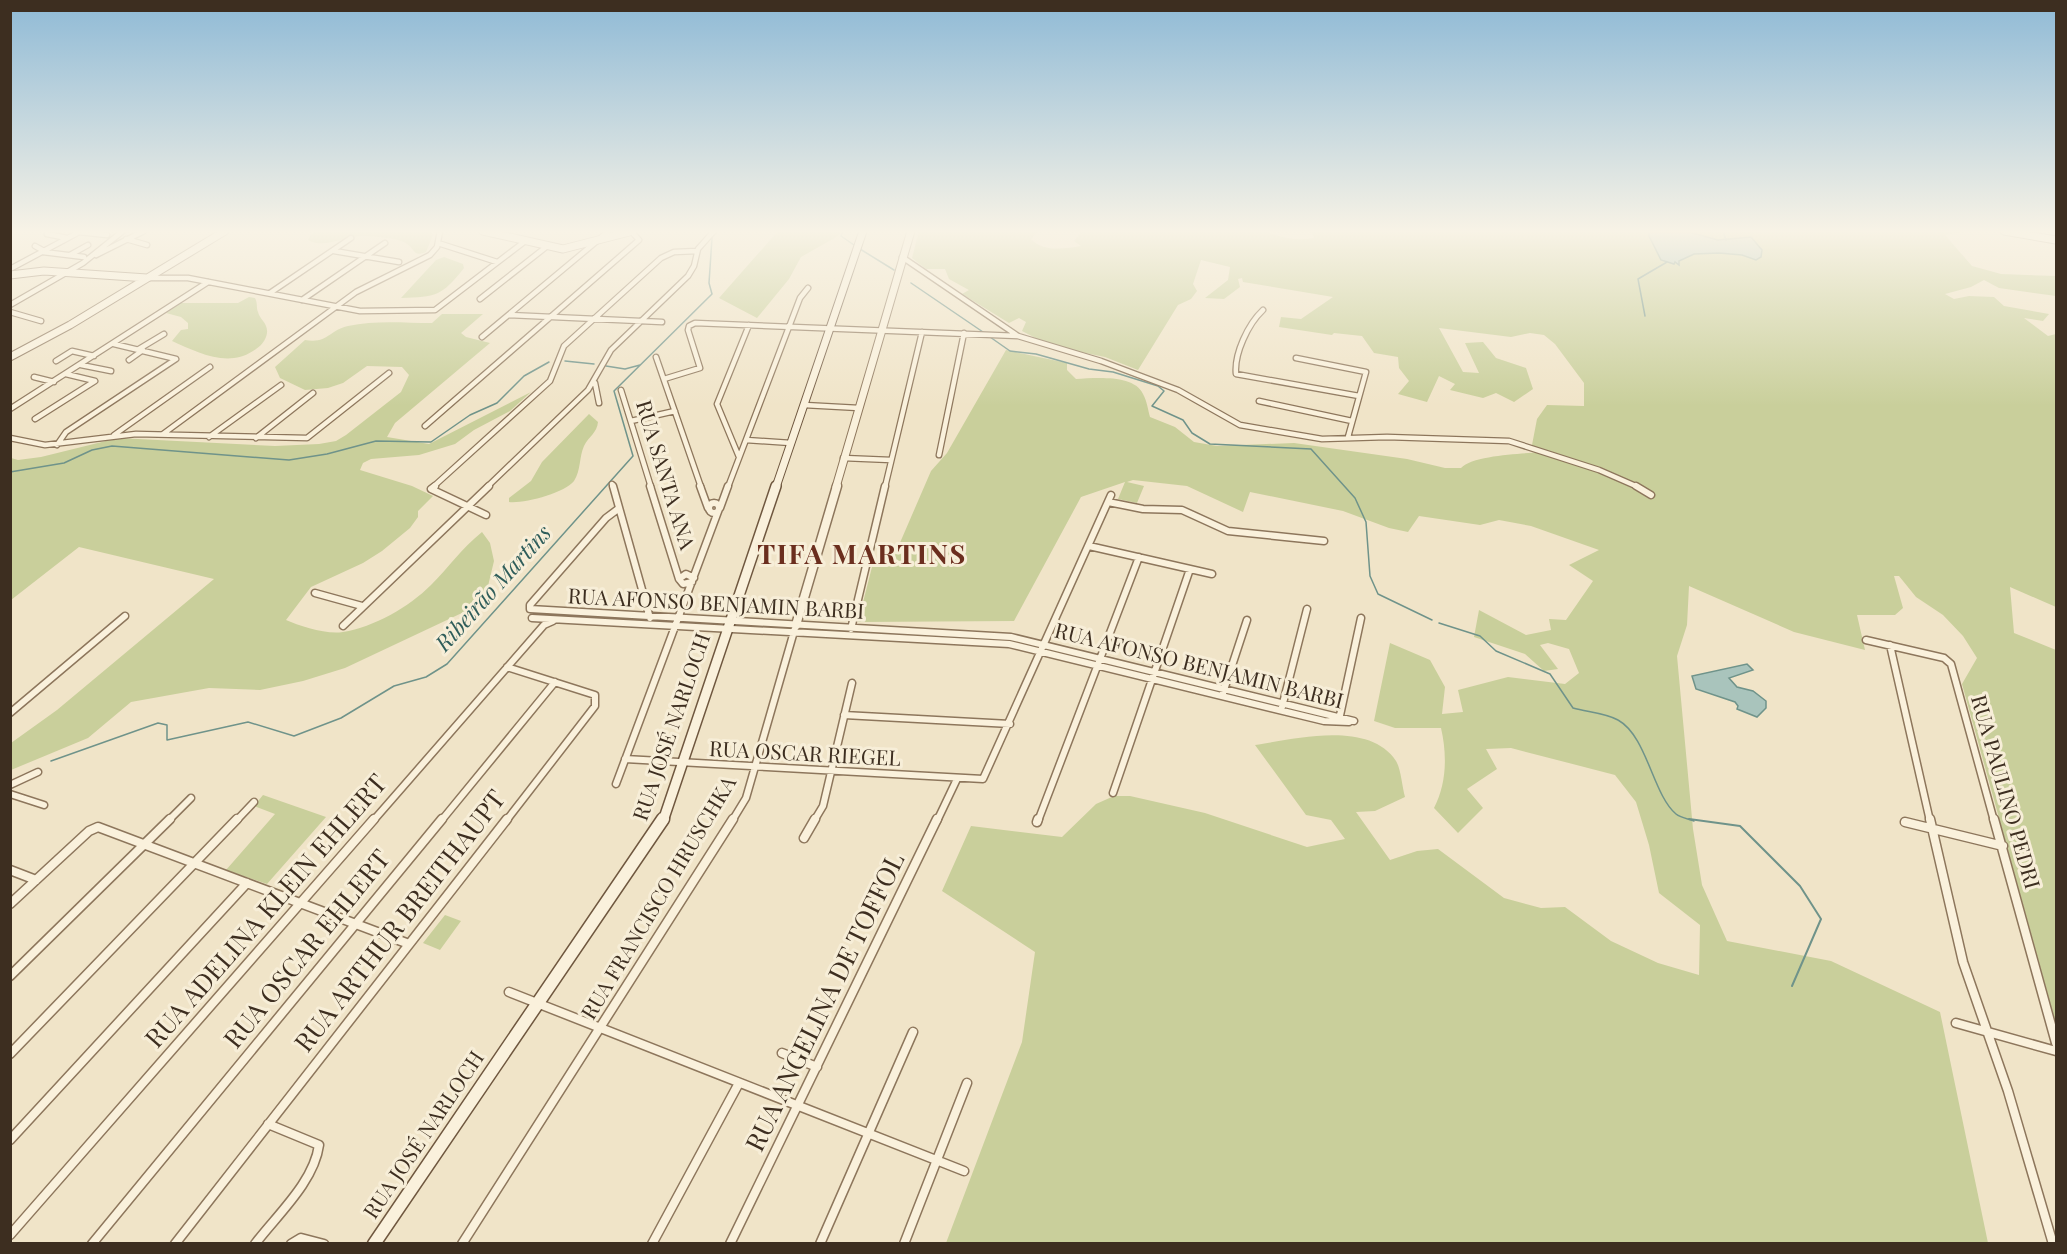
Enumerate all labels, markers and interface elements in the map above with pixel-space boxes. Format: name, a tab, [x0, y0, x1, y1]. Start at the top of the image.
street label: RUA SANTA ANA	[631, 396, 703, 553]
water label: Ribeirão Martins	[427, 517, 557, 658]
district label: TIFA MARTINS	[757, 535, 967, 571]
street label: RUA AFONSO BENJAMIN BARBI	[567, 580, 865, 624]
street label: RUA AFONSO BENJAMIN BARBI	[1052, 615, 1347, 714]
street label: RUA JOSÉ NARLOCH	[625, 629, 715, 824]
street label: RUA PAULINO PEDRI	[1966, 691, 2048, 892]
street label: RUA OSCAR RIEGEL	[709, 733, 902, 771]
street label: RUA ADELINA KLEIN EHLERT	[136, 766, 394, 1054]
street label: RUA FRANCISCO HRUSCHKA	[573, 769, 742, 1024]
street label: RUA ARTHUR BREITHAUPT	[285, 782, 512, 1058]
street label: RUA OSCAR EHLERT	[215, 841, 397, 1055]
street label: RUA ANGELINA DE TOFFOL	[736, 846, 911, 1156]
street label: RUA JOSÉ NARLOCH	[356, 1044, 489, 1223]

